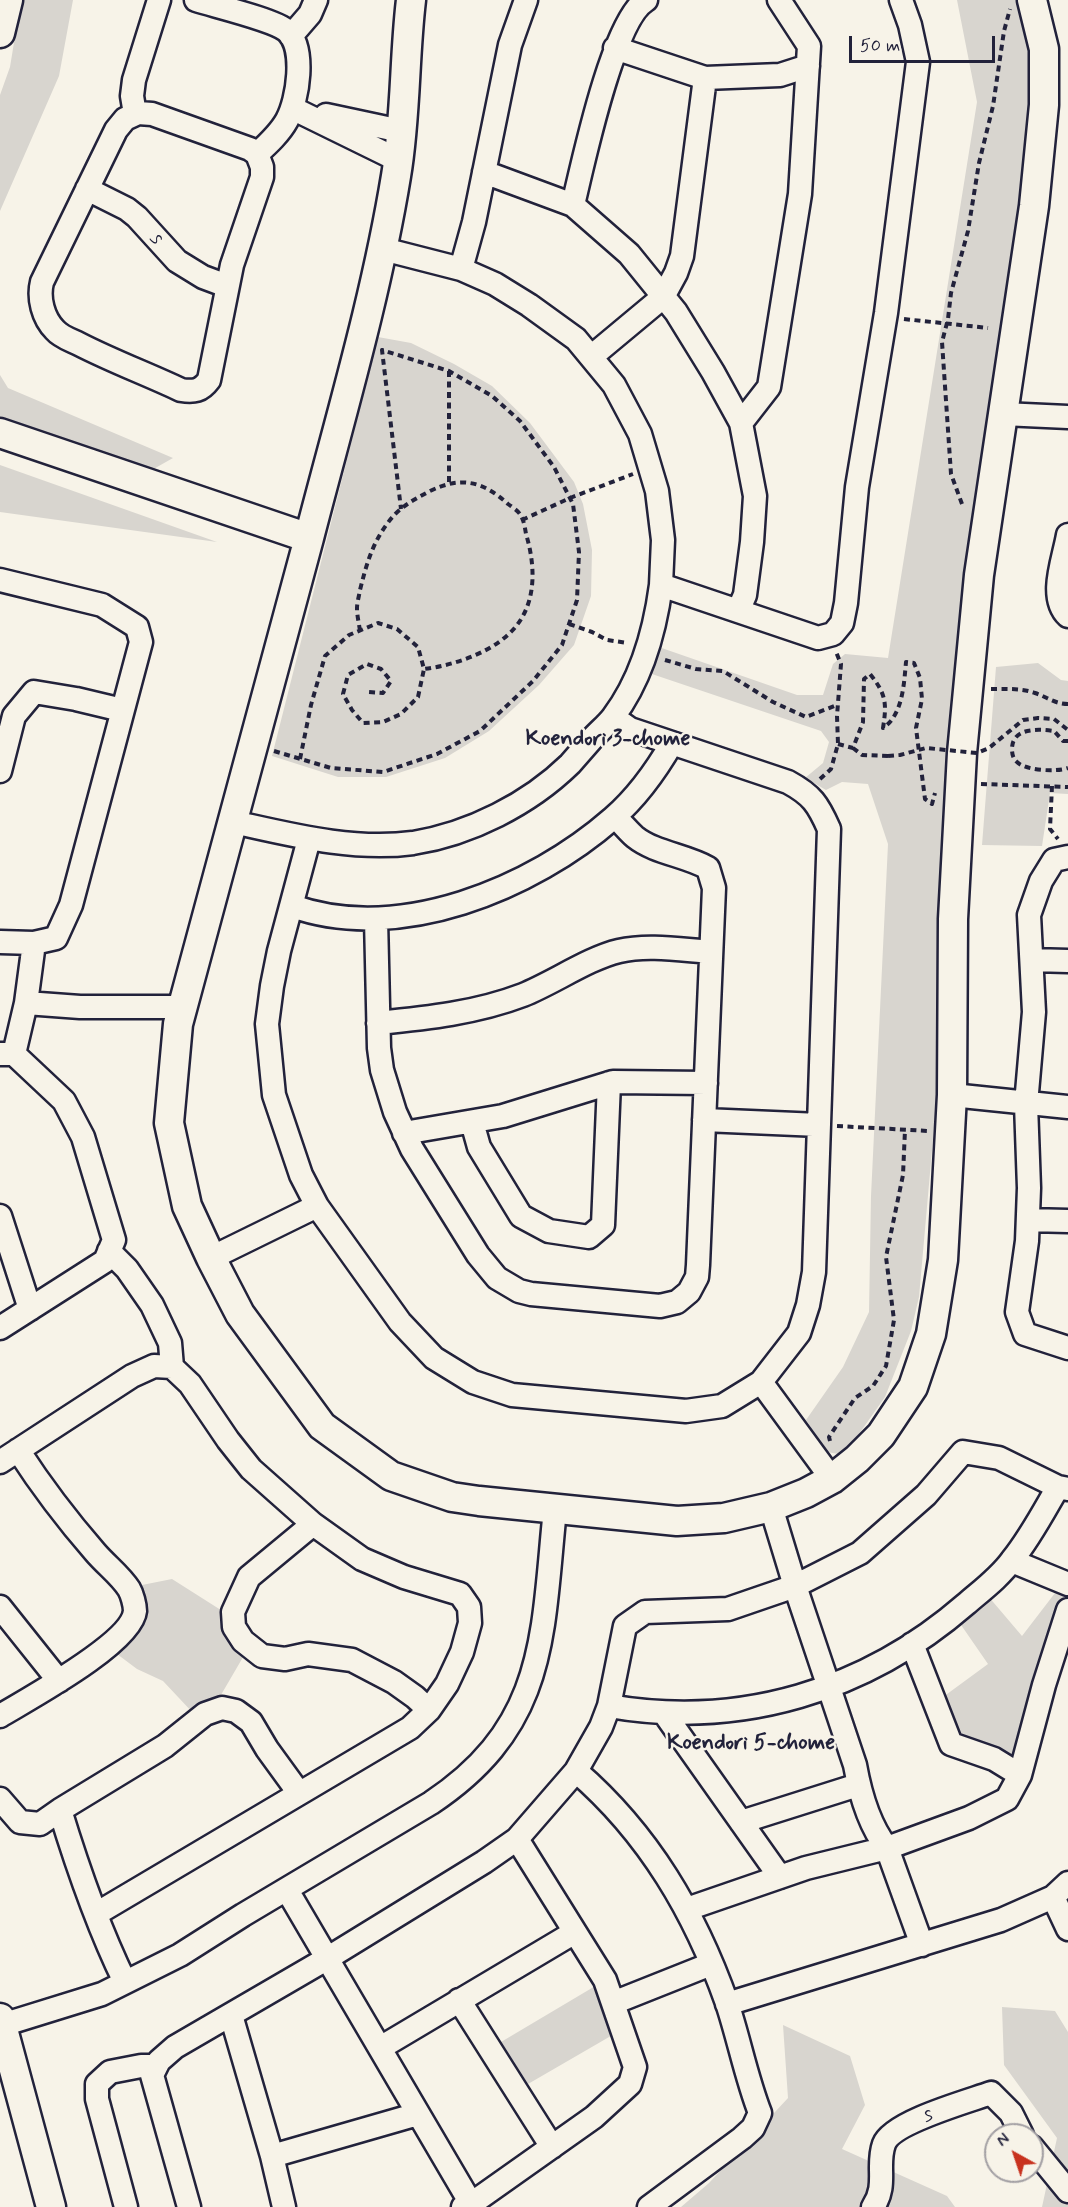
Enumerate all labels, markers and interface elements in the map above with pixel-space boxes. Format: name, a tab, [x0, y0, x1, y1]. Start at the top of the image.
scale bar	[852, 24, 998, 62]
text: 50 m	[860, 34, 900, 58]
street label: s	[143, 227, 169, 251]
district label: Koendori 3-chome	[526, 727, 690, 753]
district label: Koendori 5-chome	[667, 1731, 835, 1757]
street label: s	[919, 2103, 937, 2129]
north arrow	[984, 2123, 1044, 2183]
text: N	[993, 2129, 1014, 2152]

